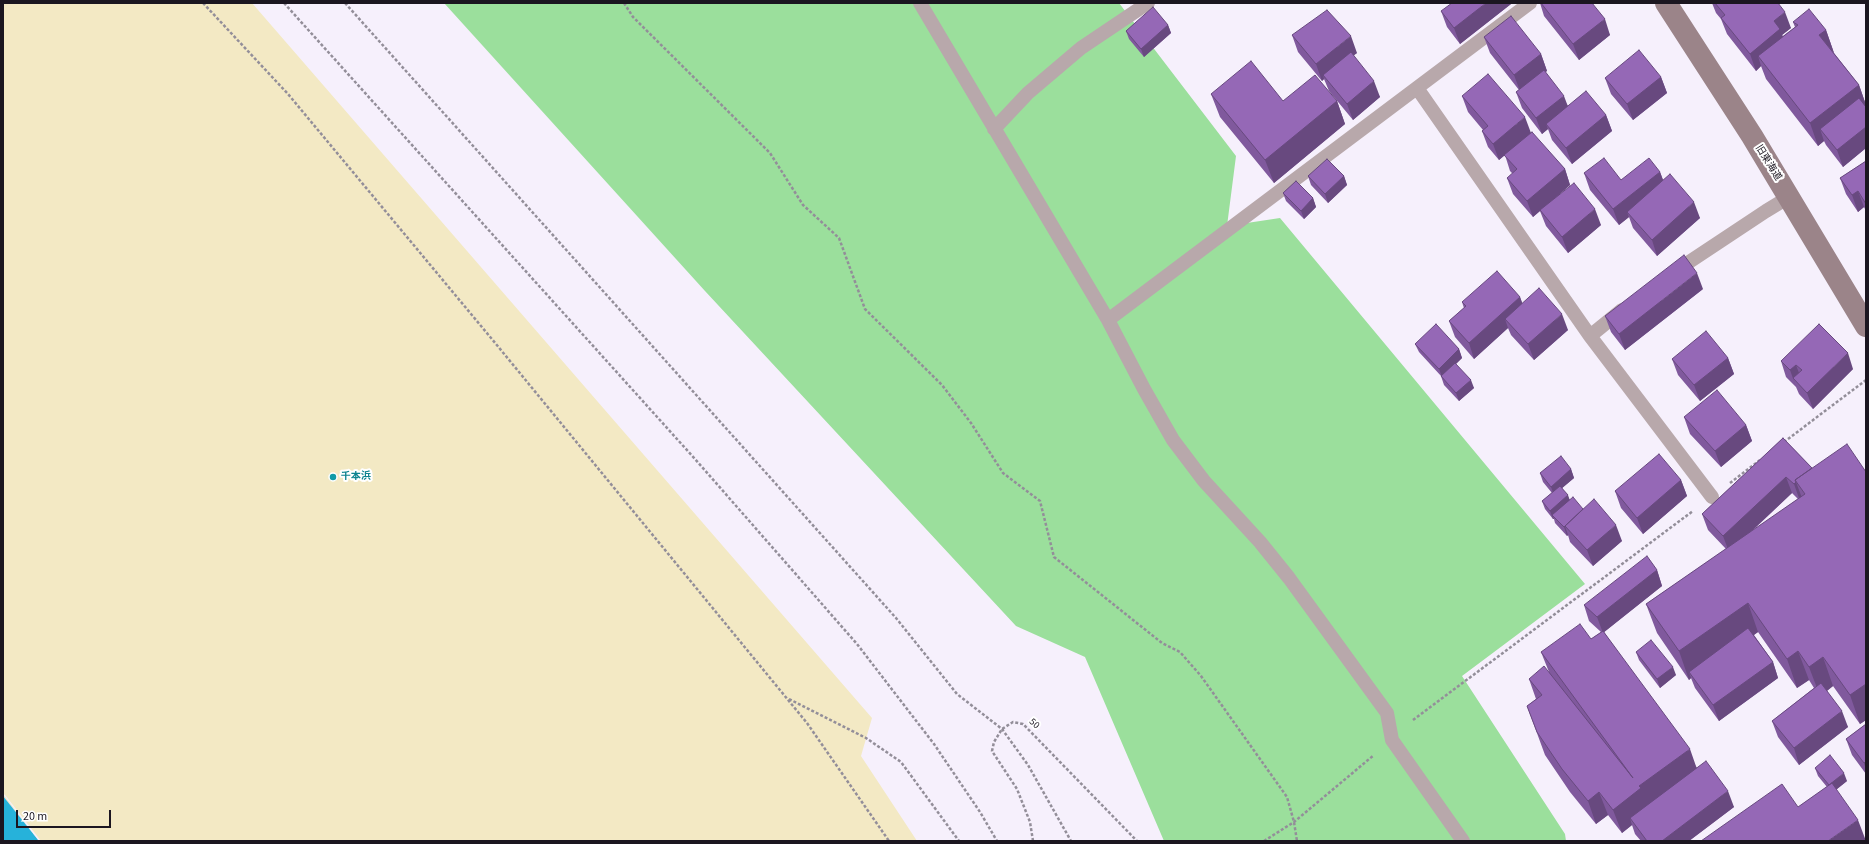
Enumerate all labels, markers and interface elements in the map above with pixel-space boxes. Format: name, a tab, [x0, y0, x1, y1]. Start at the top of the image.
street label: 旧東海道	[1752, 143, 1784, 183]
place label: 千本浜	[341, 471, 371, 483]
marker: 千本浜	[328, 472, 338, 482]
street label: 50	[1026, 716, 1042, 732]
scale bar	[18, 802, 113, 828]
text: 20 m	[23, 808, 47, 825]

